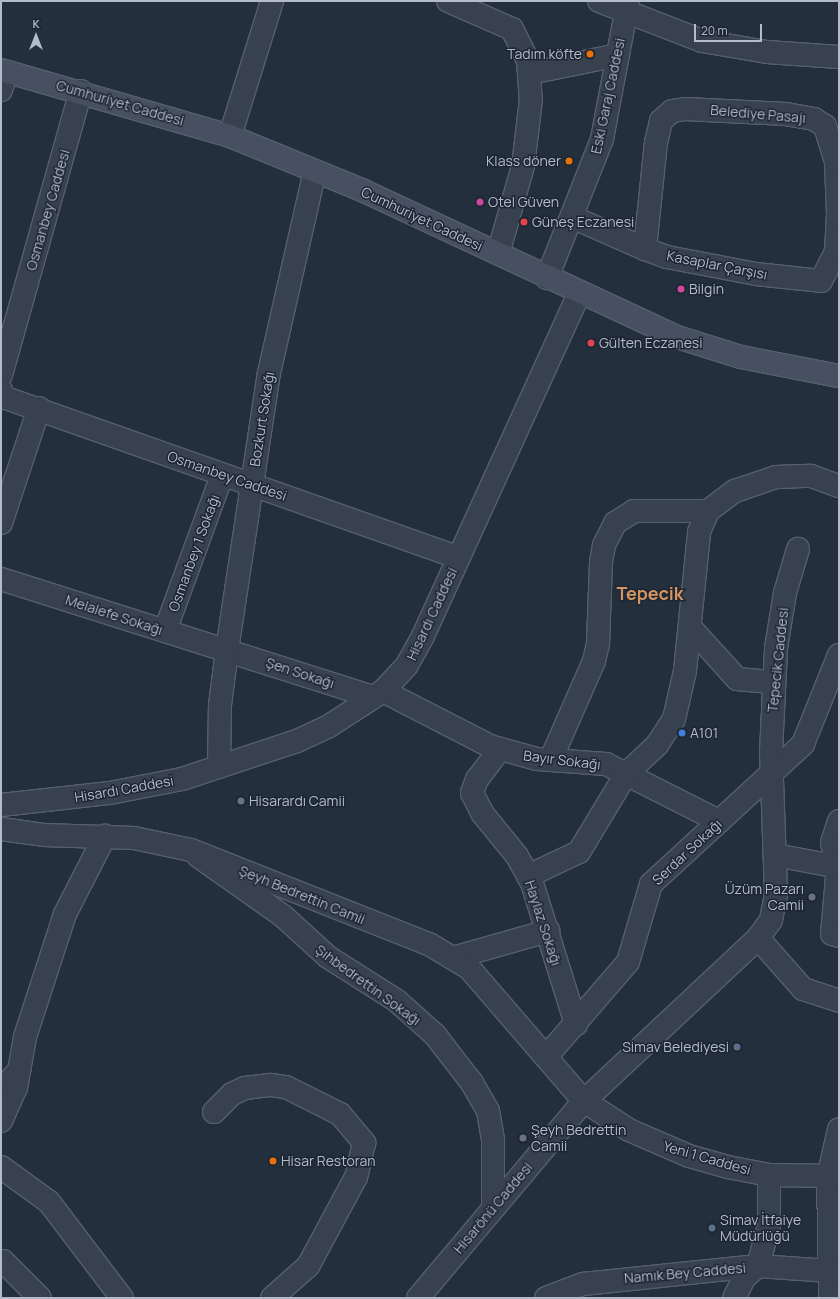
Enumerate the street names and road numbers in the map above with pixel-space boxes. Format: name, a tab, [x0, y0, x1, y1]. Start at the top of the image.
street label: Eski Garaj Caddesi	[588, 37, 628, 155]
street label: Cumhuriyet Caddesi	[54, 77, 186, 129]
street label: Belediye Pasajı	[710, 101, 806, 127]
street label: Osmanbey Caddesi	[23, 148, 73, 272]
street label: Cumhuriyet Caddesi	[359, 183, 485, 255]
street label: Kasaplar Çarşısı	[665, 247, 769, 283]
street label: Bozkurt Sokağı	[246, 370, 278, 468]
street label: Osmanbey Caddesi	[165, 448, 289, 504]
street label: Osmanbey 1 Sokağı	[165, 492, 223, 614]
street label: Hisardı Caddesi	[403, 565, 461, 663]
street label: Melalefe Sokağı	[63, 591, 165, 639]
street label: Tepecik Caddesi	[764, 607, 792, 713]
street label: Şen Sokağı	[264, 654, 336, 692]
street label: Bayır Sokağı	[522, 747, 602, 773]
street label: Hisardı Caddesi	[73, 772, 175, 806]
street label: Serdar Sokağı	[649, 816, 725, 888]
street label: Şeyh Bedrettin Camii	[237, 862, 367, 928]
street label: Haylaz Sokağı	[521, 878, 565, 968]
street label: Şıhbedrettin Sokağı	[312, 941, 424, 1029]
street label: Yeni 1 Caddesi	[661, 1137, 753, 1179]
street label: Hisarönü Caddesi	[450, 1159, 536, 1257]
street label: Namık Bey Caddesi	[623, 1259, 747, 1287]

